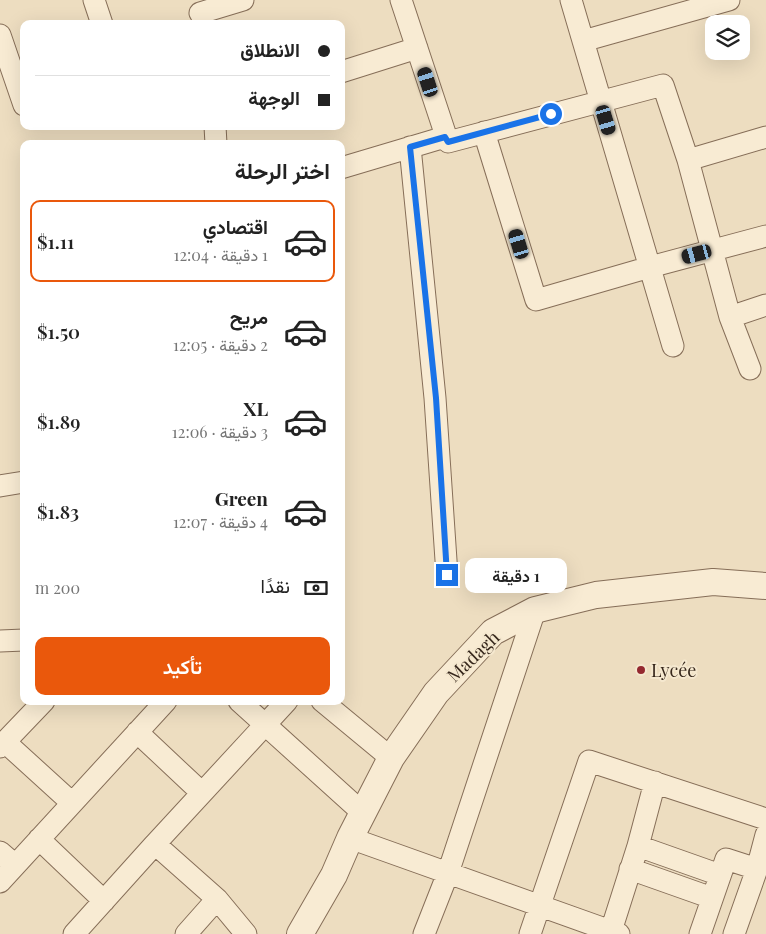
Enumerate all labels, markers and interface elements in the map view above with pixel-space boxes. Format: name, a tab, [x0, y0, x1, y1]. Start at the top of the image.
map controls	[705, 15, 750, 60]
button: layers	[705, 15, 750, 60]
text: الانطلاق	[240, 36, 300, 62]
car	[416, 65, 439, 99]
text: الوجهة	[248, 84, 300, 110]
route start	[540, 103, 562, 125]
car	[594, 103, 617, 137]
text: اختر الرحلة	[235, 155, 330, 185]
text: اقتصادي	[203, 213, 268, 239]
icon: car	[283, 219, 328, 264]
car	[507, 227, 530, 261]
text: $1.11	[37, 228, 74, 254]
car	[680, 243, 713, 265]
text: 1 دقيقة · 12:04	[174, 244, 268, 265]
text: مريح	[230, 303, 268, 329]
icon: car	[283, 309, 328, 354]
text: $1.50	[37, 318, 80, 344]
text: 2 دقيقة · 12:05	[173, 334, 268, 355]
text: XL	[243, 395, 268, 421]
icon: car	[283, 399, 328, 444]
text: $1.89	[37, 408, 80, 434]
text: 3 دقيقة · 12:06	[172, 421, 268, 442]
text: Green	[215, 485, 268, 511]
icon: car	[283, 489, 328, 534]
text: $1.83	[37, 498, 79, 524]
text: 4 دقيقة · 12:07	[173, 511, 268, 532]
callout: 1 دقيقة	[464, 558, 567, 592]
route end	[436, 564, 458, 586]
text: 1 دقيقة	[492, 565, 540, 586]
text: نقدًا	[261, 572, 290, 598]
icon: cash	[302, 574, 330, 602]
text: 200 m	[35, 577, 80, 598]
street label: Madagh	[442, 625, 505, 687]
button: تأكيد	[35, 637, 330, 695]
place label: Lycée	[651, 658, 696, 682]
marker: Lycée	[635, 664, 647, 676]

